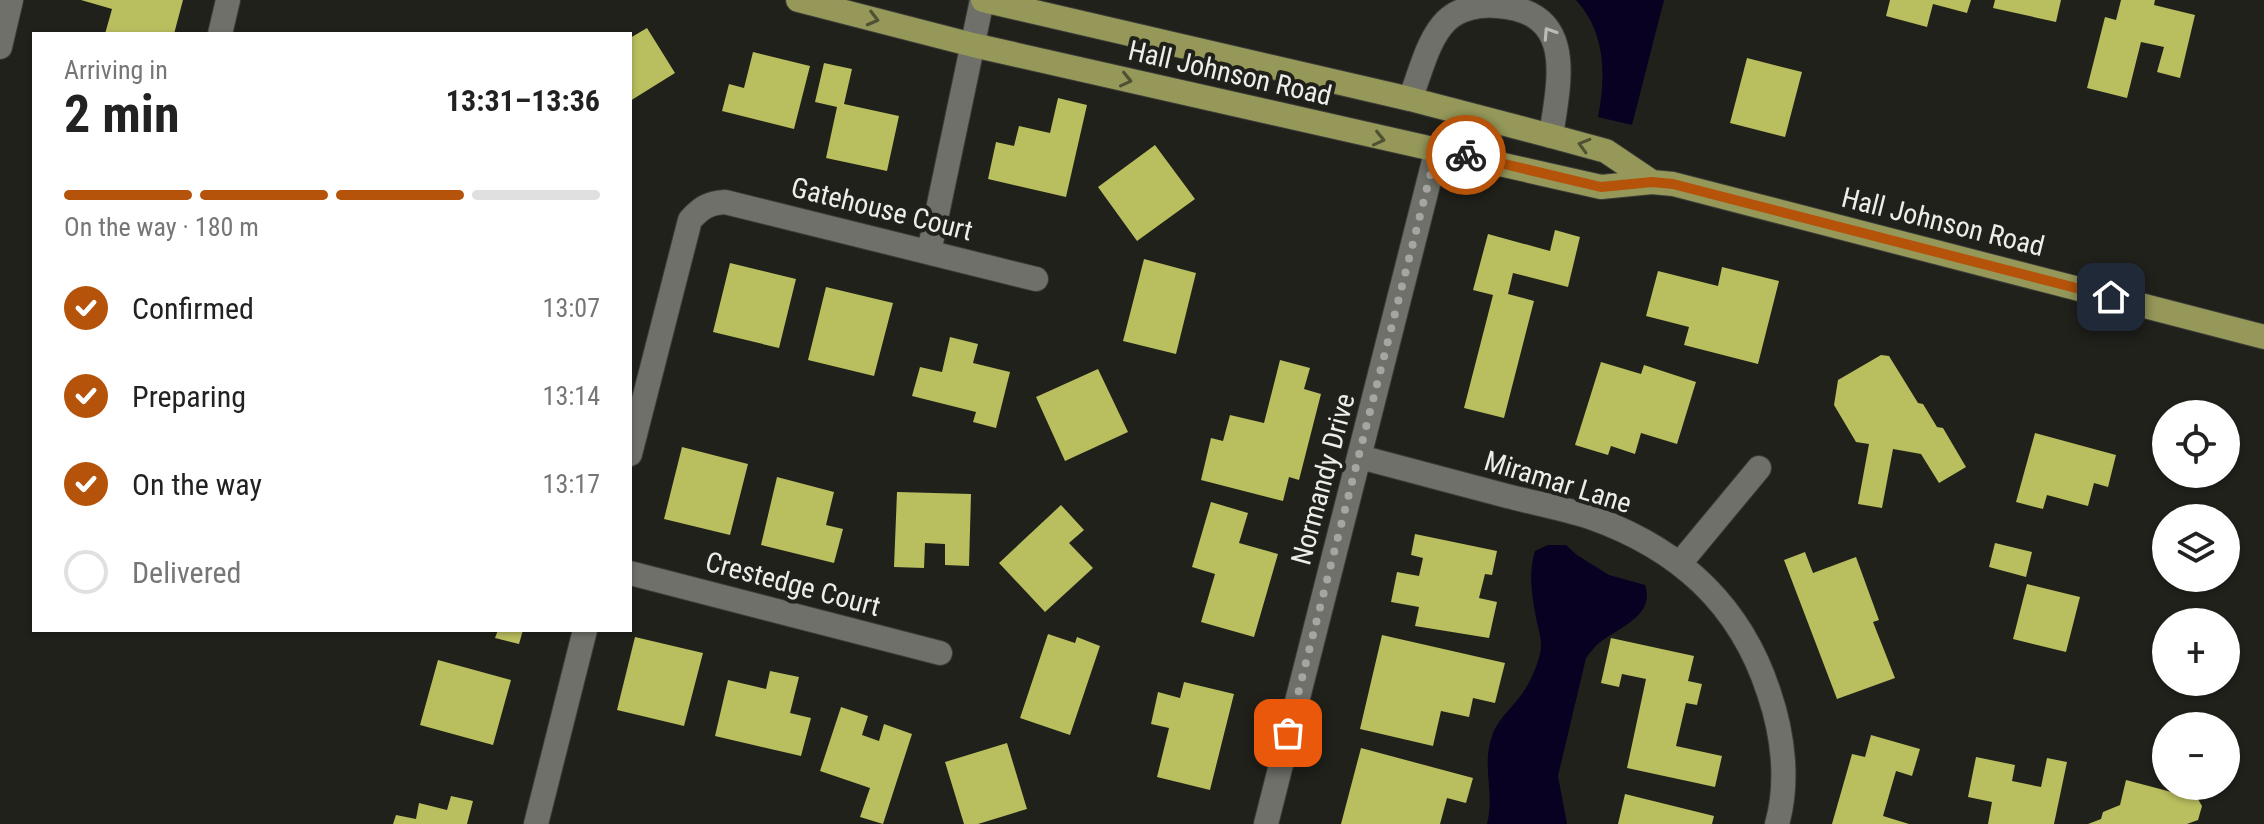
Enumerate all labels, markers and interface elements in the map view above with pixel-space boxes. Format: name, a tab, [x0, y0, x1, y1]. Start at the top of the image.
one-way arrow	[866, 10, 880, 27]
one-way arrow	[1544, 28, 1559, 42]
street label: Hall Johnson Road	[1125, 34, 1335, 112]
text: Arriving in	[64, 55, 168, 85]
one-way arrow	[1119, 71, 1132, 88]
text: 13:31–13:36	[446, 83, 600, 118]
text: 2 min	[64, 84, 180, 145]
courier	[1426, 115, 1506, 195]
one-way arrow	[1372, 130, 1386, 147]
icon: bike	[1444, 133, 1488, 177]
one-way arrow	[1578, 138, 1592, 154]
street label: Gatehouse Court	[788, 171, 976, 247]
street label: Hall Johnson Road	[1838, 181, 2048, 263]
text: On the way · 180 m	[64, 212, 259, 242]
pin	[2077, 263, 2145, 331]
icon: home	[2089, 275, 2133, 319]
icon: check	[64, 286, 108, 330]
text: Confirmed	[132, 291, 254, 326]
text: 13:07	[543, 293, 600, 323]
icon: check	[64, 374, 108, 418]
text: Preparing	[132, 379, 246, 414]
text: 13:14	[543, 381, 600, 411]
street label: Normandy Drive	[1284, 390, 1362, 568]
map controls	[2152, 400, 2240, 800]
button: locate	[2152, 400, 2240, 488]
street label: Miramar Lane	[1481, 444, 1635, 520]
icon: check	[64, 462, 108, 506]
text: On the way	[132, 467, 262, 502]
text: 13:17	[543, 469, 600, 499]
button: layers	[2152, 504, 2240, 592]
street label: Crestedge Court	[702, 545, 884, 623]
text: Delivered	[132, 555, 241, 590]
button: +	[2152, 608, 2240, 696]
pin	[1254, 699, 1322, 767]
icon: bag	[1266, 711, 1310, 755]
button: −	[2152, 712, 2240, 800]

